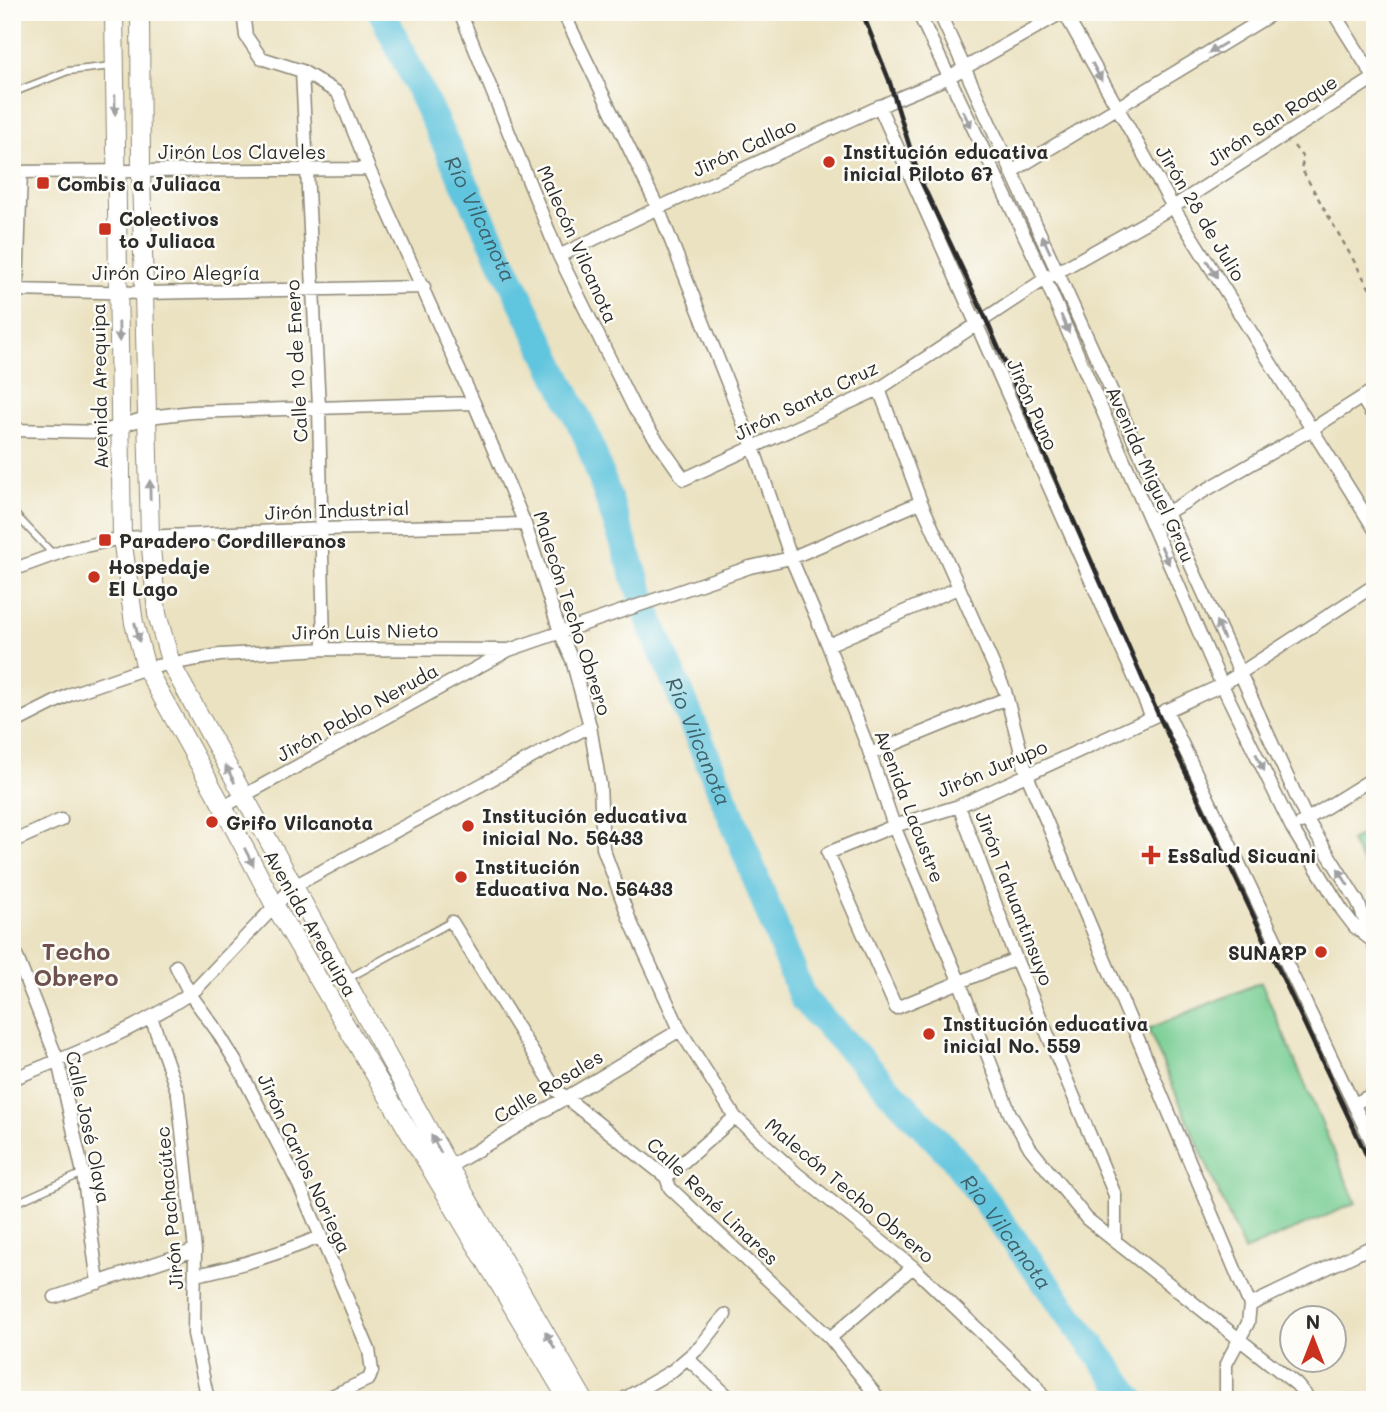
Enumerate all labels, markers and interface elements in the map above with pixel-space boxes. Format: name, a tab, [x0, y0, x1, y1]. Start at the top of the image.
one-way arrow	[1207, 41, 1226, 54]
one-way arrow	[1090, 63, 1102, 83]
street label: Jirón San Roque	[1202, 69, 1342, 171]
one-way arrow	[109, 94, 121, 116]
one-way arrow	[961, 109, 973, 129]
street label: Jirón Callao	[688, 112, 800, 182]
street label: Jirón Los Claveles	[158, 139, 326, 164]
place label: Institución educativa inicial Piloto 67	[843, 139, 1049, 186]
street label: Jirón 28 de Julio	[1151, 140, 1251, 286]
water label: Río Vilcanota	[440, 151, 523, 286]
marker: Institución educativa inicial Piloto 67	[821, 154, 837, 170]
street label: Malecón Vilcanota	[532, 161, 624, 327]
place label: Combis a Juliaca	[57, 171, 221, 196]
marker: Combis a Juliaca	[35, 175, 51, 191]
place label: Colectivos to Juliaca	[119, 206, 219, 253]
marker: Colectivos to Juliaca	[97, 221, 113, 237]
one-way arrow	[1040, 234, 1051, 254]
one-way arrow	[1205, 259, 1218, 278]
street label: Jirón Ciro Alegría	[92, 260, 260, 285]
street label: Calle 10 de Enero	[279, 279, 313, 443]
street label: Avenida Arequipa	[85, 303, 113, 469]
one-way arrow	[1059, 314, 1071, 334]
one-way arrow	[113, 322, 125, 344]
street label: Jirón Santa Cruz	[730, 354, 882, 446]
street label: Jirón Puno	[1002, 354, 1064, 454]
street label: Avenida Miguel Grau	[1101, 382, 1201, 566]
one-way arrow	[144, 479, 155, 501]
street label: Jirón Industrial	[264, 495, 410, 525]
street label: Malecón Techo Obrero	[528, 508, 618, 718]
place label: Paradero Cordilleranos	[119, 528, 346, 553]
marker: Paradero Cordilleranos	[97, 532, 113, 548]
one-way arrow	[1160, 545, 1171, 566]
place label: Hospedaje El Lago	[108, 554, 210, 601]
marker: Hospedaje El Lago	[86, 569, 102, 585]
street label: Jirón Luis Nieto	[292, 617, 438, 645]
one-way arrow	[1214, 620, 1226, 640]
one-way arrow	[132, 621, 143, 643]
street label: Jirón Pablo Neruda	[272, 657, 442, 767]
water label: Río Vilcanota	[661, 672, 739, 809]
street label: Avenida Lacustre	[869, 726, 951, 886]
street label: Jirón Jurupo	[933, 734, 1051, 802]
one-way arrow	[1254, 752, 1265, 772]
one-way arrow	[225, 763, 237, 783]
place label: Institución educativa inicial No. 56433	[482, 803, 688, 850]
street label: Jirón Tahuantinsuyo	[970, 807, 1060, 989]
place label: Grifo Vilcanota	[226, 810, 373, 835]
marker: Grifo Vilcanota	[204, 814, 220, 830]
marker: Institución educativa inicial No. 56433	[460, 818, 476, 834]
place label: EsSalud Sicuani	[1167, 843, 1317, 868]
street label: Avenida Arequipa	[259, 845, 363, 1001]
marker: EsSalud Sicuani	[1141, 845, 1161, 865]
one-way arrow	[243, 847, 255, 867]
place label: Institución Educativa No. 56433	[475, 854, 673, 901]
one-way arrow	[1336, 868, 1349, 887]
marker: Institución Educativa No. 56433	[453, 869, 469, 885]
district label: Techo Obrero	[34, 936, 119, 992]
place label: SUNARP	[1228, 940, 1307, 965]
marker: SUNARP	[1313, 944, 1329, 960]
place label: Institución educativa inicial No. 559	[943, 1011, 1149, 1058]
marker: Institución educativa inicial No. 559	[921, 1026, 937, 1042]
street label: Calle Rosales	[489, 1044, 607, 1128]
street label: Calle José Olaya	[61, 1049, 117, 1205]
street label: Jirón Carlos Noriega	[252, 1069, 358, 1257]
street label: Malecón Techo Obrero	[760, 1112, 940, 1268]
street label: Jirón Pachacútec	[149, 1125, 189, 1291]
street label: Calle René Linares	[642, 1132, 784, 1270]
one-way arrow	[430, 1134, 442, 1154]
water label: Río Vilcanota	[956, 1168, 1059, 1294]
north arrow	[1278, 1304, 1348, 1374]
text: N	[1306, 1309, 1320, 1334]
one-way arrow	[544, 1331, 556, 1350]

